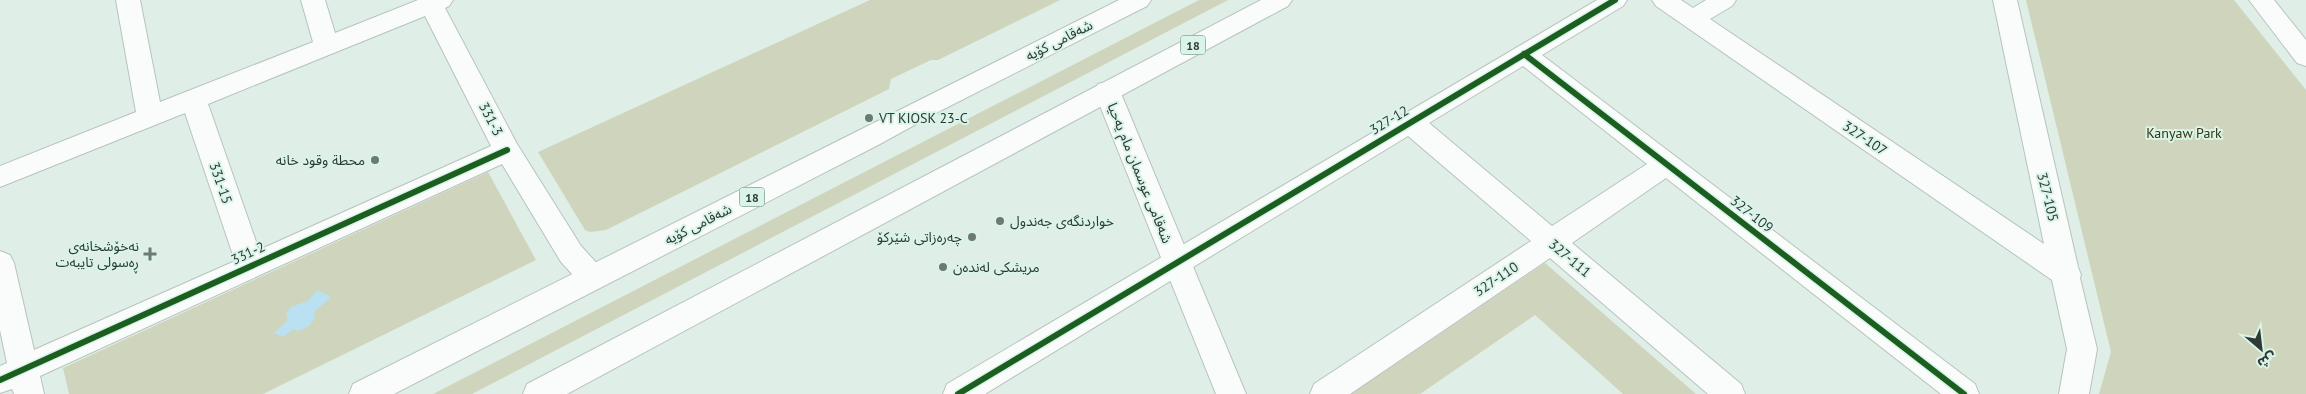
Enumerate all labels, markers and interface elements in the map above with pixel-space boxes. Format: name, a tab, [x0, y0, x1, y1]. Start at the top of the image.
street label: شەقامی کۆیە	[1022, 15, 1096, 65]
road number: 18	[1180, 36, 1206, 54]
street label: 331-3	[475, 99, 507, 139]
street label: شەقامی عوسمان مام یەحیا	[1102, 100, 1176, 247]
street label: 327-12	[1366, 101, 1412, 139]
place label: VT KIOSK 23-C	[878, 109, 968, 127]
marker: VT KIOSK 23-C	[863, 112, 875, 124]
street label: 327-107	[1839, 117, 1891, 159]
park label: Kanyaw Park	[2146, 124, 2222, 142]
place label: محطة وقود خانه	[276, 151, 365, 169]
marker: محطة وقود خانه	[369, 154, 381, 166]
street label: 331-15	[205, 160, 237, 206]
street label: 327-105	[2033, 171, 2063, 223]
road number: 18	[740, 188, 764, 206]
street label: 327-109	[1727, 192, 1777, 236]
street label: شەقامی کۆیە	[661, 199, 735, 249]
place label: خواردنگەی جەندول	[1010, 212, 1114, 230]
marker: خواردنگەی جەندول	[994, 215, 1006, 227]
place label: چەرەزاتی شێرکۆ	[877, 228, 962, 247]
marker: چەرەزاتی شێرکۆ	[966, 231, 978, 243]
street label: 327-111	[1545, 235, 1595, 281]
place label: نەخۆشخانەی ڕەسولی تایبەت	[56, 237, 139, 274]
street label: 331-2	[228, 237, 268, 269]
marker: نەخۆشخانەی ڕەسولی تایبەت	[143, 247, 157, 261]
street label: 327-110	[1470, 257, 1522, 300]
place label: مریشکی لەندەن	[953, 258, 1040, 276]
marker: مریشکی لەندەن	[937, 261, 949, 273]
north arrow	[2236, 324, 2286, 374]
text: ش	[2254, 348, 2280, 373]

